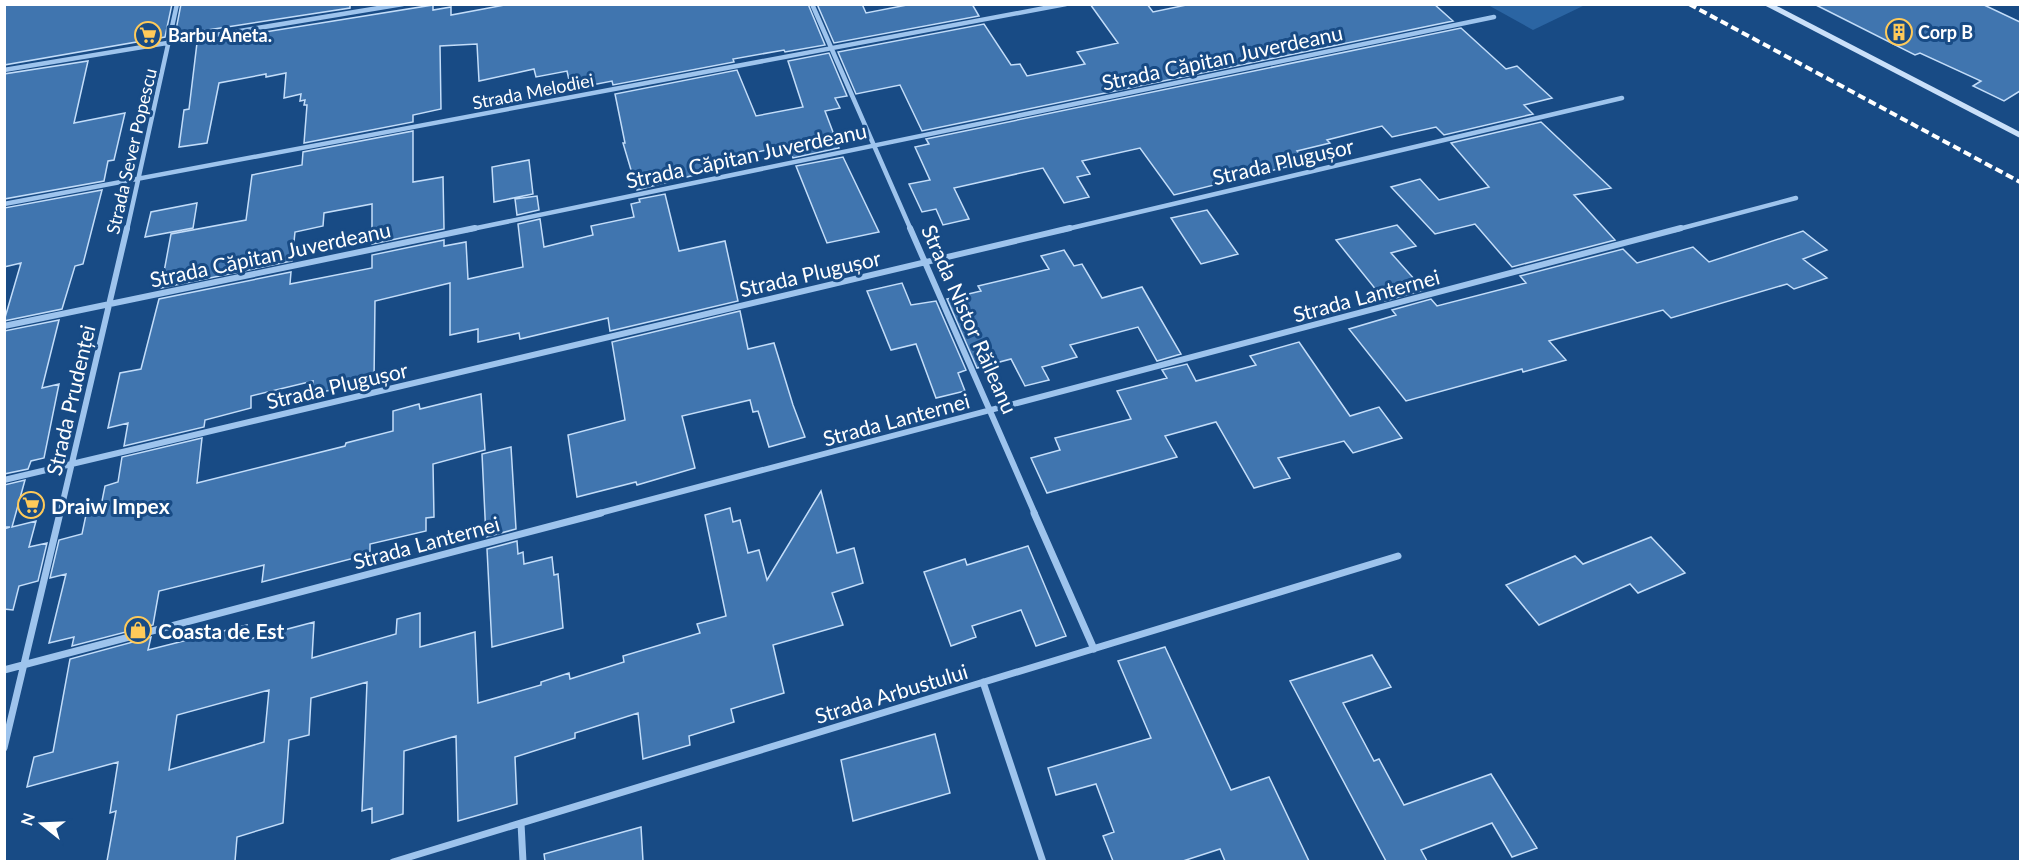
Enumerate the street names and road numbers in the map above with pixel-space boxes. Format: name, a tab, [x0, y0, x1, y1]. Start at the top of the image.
street label: Strada Căpitan Juverdeanu	[1099, 19, 1345, 95]
street label: Strada Sever Popescu	[101, 66, 161, 236]
street label: Strada Melodiei	[470, 68, 596, 114]
street label: Strada Căpitan Juverdeanu	[623, 117, 869, 193]
street label: Strada Plugușor	[1210, 132, 1357, 189]
street label: Strada Căpitan Juverdeanu	[147, 216, 393, 292]
street label: Strada Nistor Răileanu	[917, 221, 1023, 417]
street label: Strada Plugușor	[737, 244, 884, 301]
street label: Strada Lanternei	[1290, 263, 1442, 327]
street label: Strada Prudenței	[41, 322, 99, 478]
street label: Strada Plugușor	[264, 356, 411, 413]
street label: Strada Lanternei	[820, 387, 972, 451]
street label: Strada Lanternei	[350, 510, 502, 574]
street label: Strada Arbustului	[812, 658, 970, 728]

